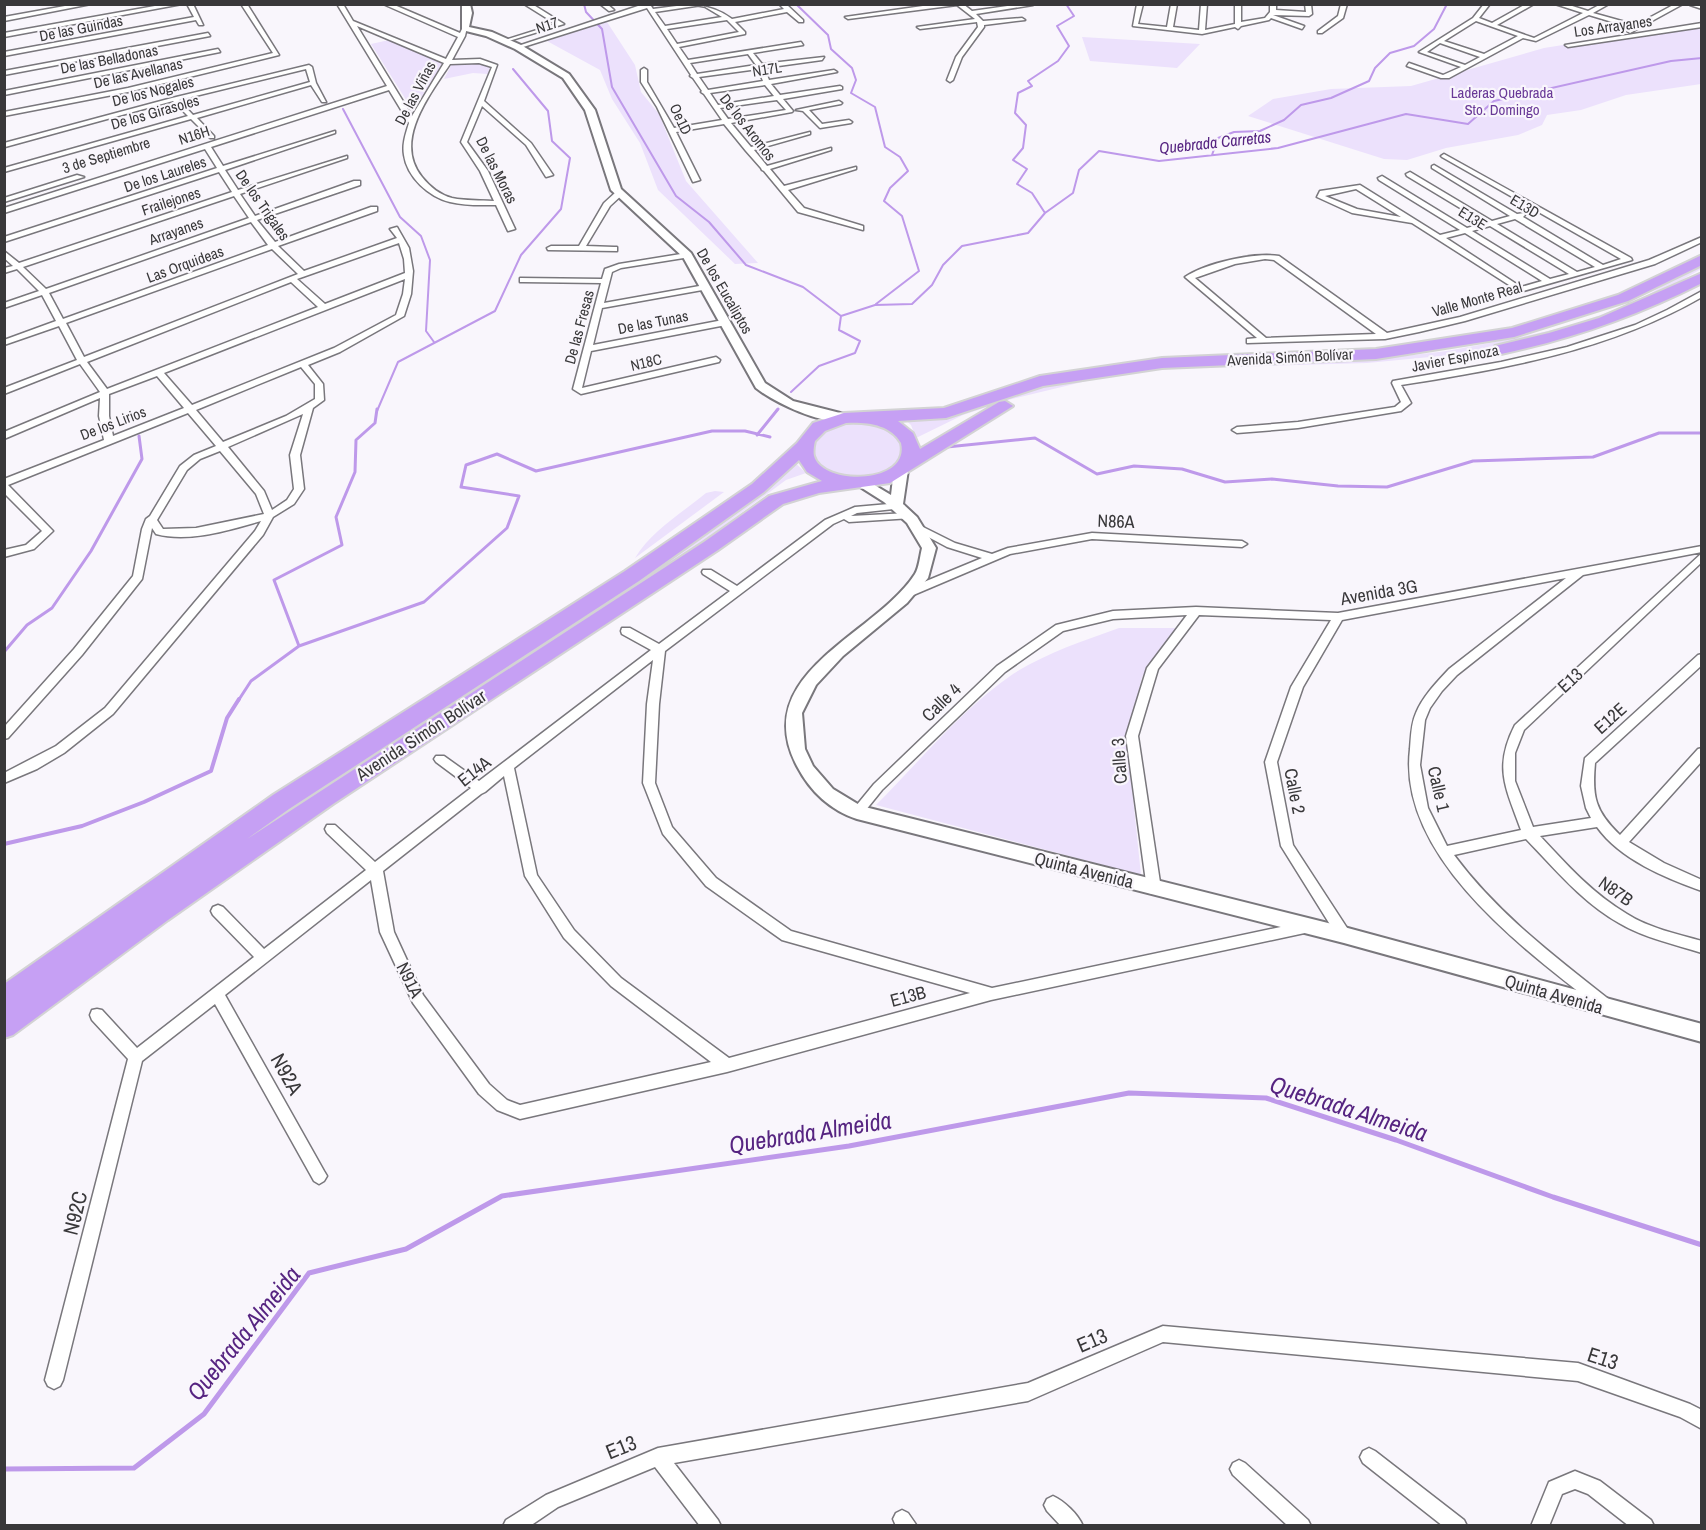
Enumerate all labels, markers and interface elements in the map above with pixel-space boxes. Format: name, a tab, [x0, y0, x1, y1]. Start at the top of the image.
street label: De las Guindas	[37, 10, 125, 46]
street label: Los Arrayanes	[1573, 10, 1653, 42]
street label: N17	[533, 11, 561, 38]
street label: De las Belladonas	[58, 39, 160, 79]
street label: De las Avellanas	[91, 53, 185, 93]
street label: N17L	[751, 56, 783, 82]
street label: De las Viñas	[389, 57, 441, 129]
street label: De los Nogales	[110, 71, 196, 111]
park label: Laderas Quebrada Sto. Domingo	[1451, 82, 1553, 120]
street label: De los Girasoles	[108, 89, 202, 135]
street label: De los Aromos	[715, 89, 781, 165]
street label: Oe1D	[665, 100, 697, 138]
street label: N16H	[176, 120, 212, 150]
water label: Quebrada Carretas	[1158, 125, 1272, 159]
street label: 3 de Septiembre	[59, 132, 153, 178]
street label: De las Moras	[471, 133, 523, 207]
street label: De los Laureles	[121, 151, 209, 197]
street label: De los Trigales	[231, 165, 295, 245]
street label: Frailejones	[139, 182, 203, 220]
street label: E13D	[1506, 189, 1544, 223]
street label: E13E	[1455, 201, 1491, 235]
street label: Arrayanes	[145, 212, 206, 250]
street label: Las Orquideas	[143, 240, 227, 288]
street label: De los Eucaliptos	[692, 244, 758, 338]
street label: Valle Monte Real	[1430, 276, 1524, 322]
street label: De las Fresas	[559, 288, 599, 366]
street label: De las Tunas	[616, 305, 690, 339]
street label: Javier Espinoza	[1410, 339, 1500, 377]
street label: Avenida Simón Bolívar	[1226, 343, 1353, 371]
street label: N18C	[628, 348, 664, 376]
street label: De los Lirios	[77, 401, 149, 445]
street label: N86A	[1097, 508, 1135, 534]
street label: Avenida 3G	[1338, 573, 1419, 611]
street label: E13	[1552, 662, 1588, 698]
street label: Calle 4	[916, 677, 966, 727]
street label: Avenida Simón Bolívar	[350, 683, 491, 787]
street label: E12E	[1588, 697, 1632, 739]
street label: Calle 3	[1105, 737, 1133, 785]
street label: E14A	[452, 750, 496, 792]
street label: Calle 1	[1422, 764, 1457, 815]
street label: Calle 2	[1278, 766, 1312, 816]
street label: Quinta Avenida	[1032, 846, 1136, 894]
street label: N87B	[1594, 870, 1638, 912]
street label: N91A	[391, 958, 429, 1002]
street label: Quinta Avenida	[1502, 968, 1606, 1020]
street label: E13B	[887, 979, 929, 1013]
street label: N92A	[264, 1048, 310, 1100]
water label: Quebrada Almeida	[1266, 1067, 1432, 1149]
water label: Quebrada Almeida	[727, 1103, 893, 1161]
street label: N92C	[56, 1188, 94, 1238]
water label: Quebrada Almeida	[179, 1259, 307, 1407]
street label: E13	[1072, 1321, 1112, 1359]
street label: E13	[1584, 1339, 1622, 1377]
street label: E13	[601, 1428, 641, 1466]

